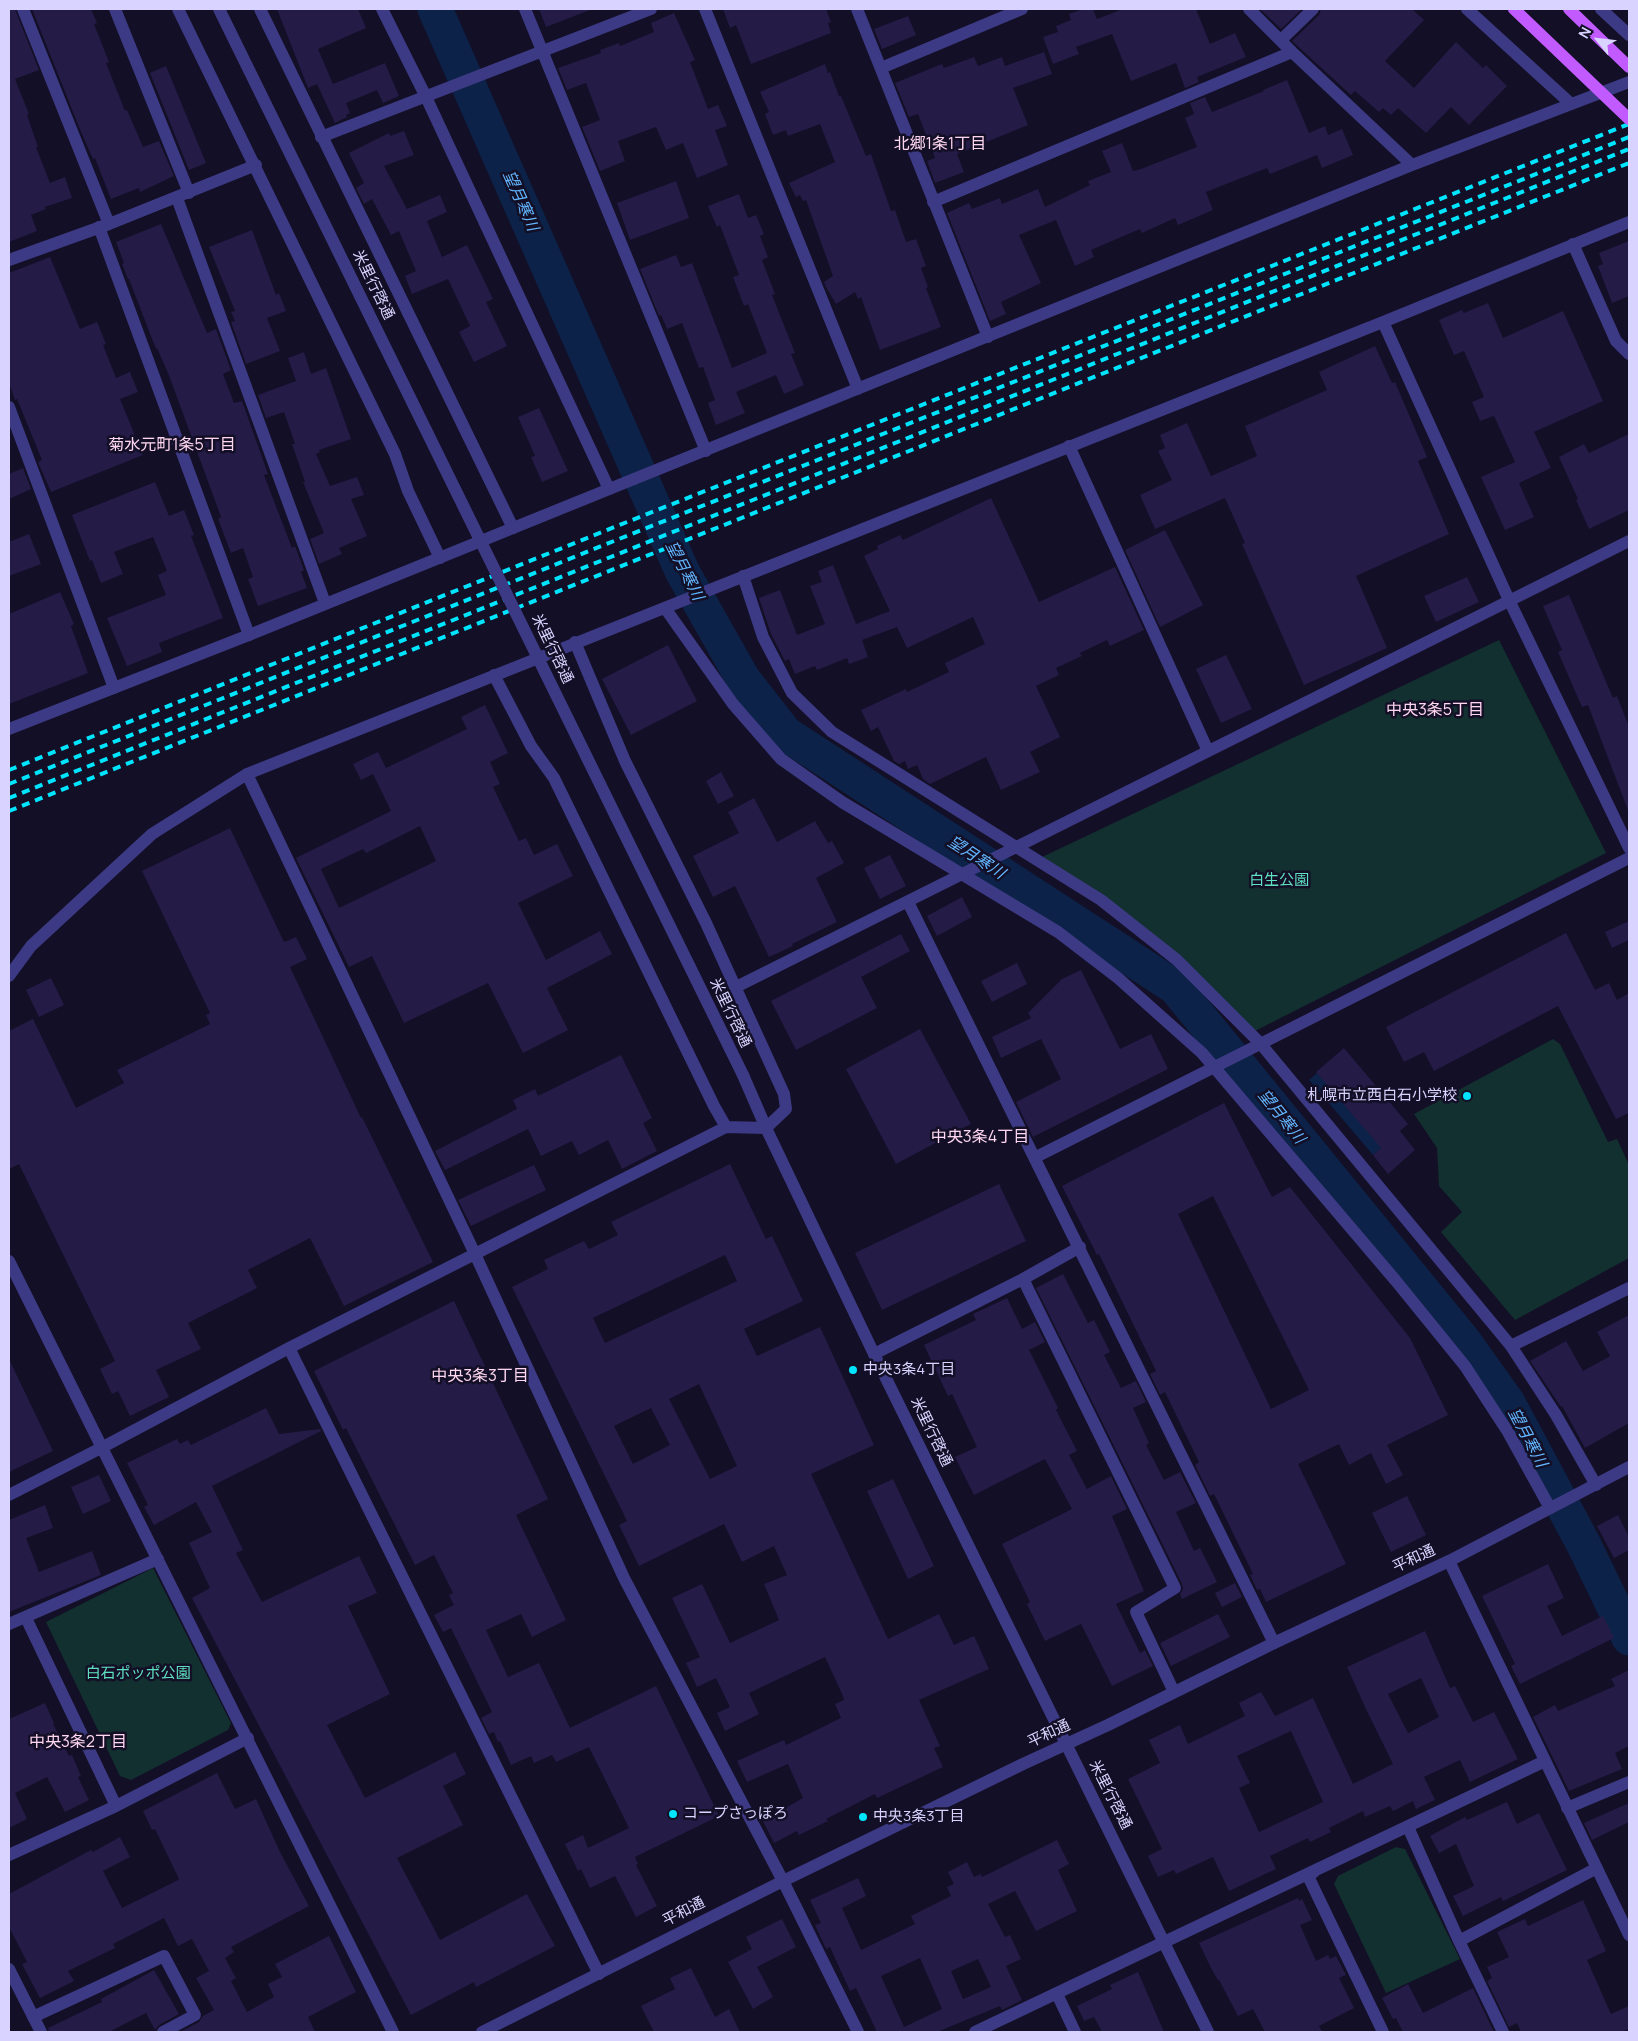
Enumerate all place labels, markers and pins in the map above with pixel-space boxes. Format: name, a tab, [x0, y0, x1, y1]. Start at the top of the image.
place label: 札幌市立西白石小学校	[1307, 1087, 1457, 1105]
marker: 札幌市立西白石小学校	[1461, 1090, 1473, 1102]
place label: 中央3条4丁目	[863, 1361, 955, 1379]
marker: 中央3条4丁目	[847, 1364, 859, 1376]
place label: コープさっぽろ	[683, 1805, 788, 1823]
marker: コープさっぽろ	[667, 1808, 679, 1820]
place label: 中央3条3丁目	[873, 1808, 965, 1826]
marker: 中央3条3丁目	[857, 1811, 869, 1823]

